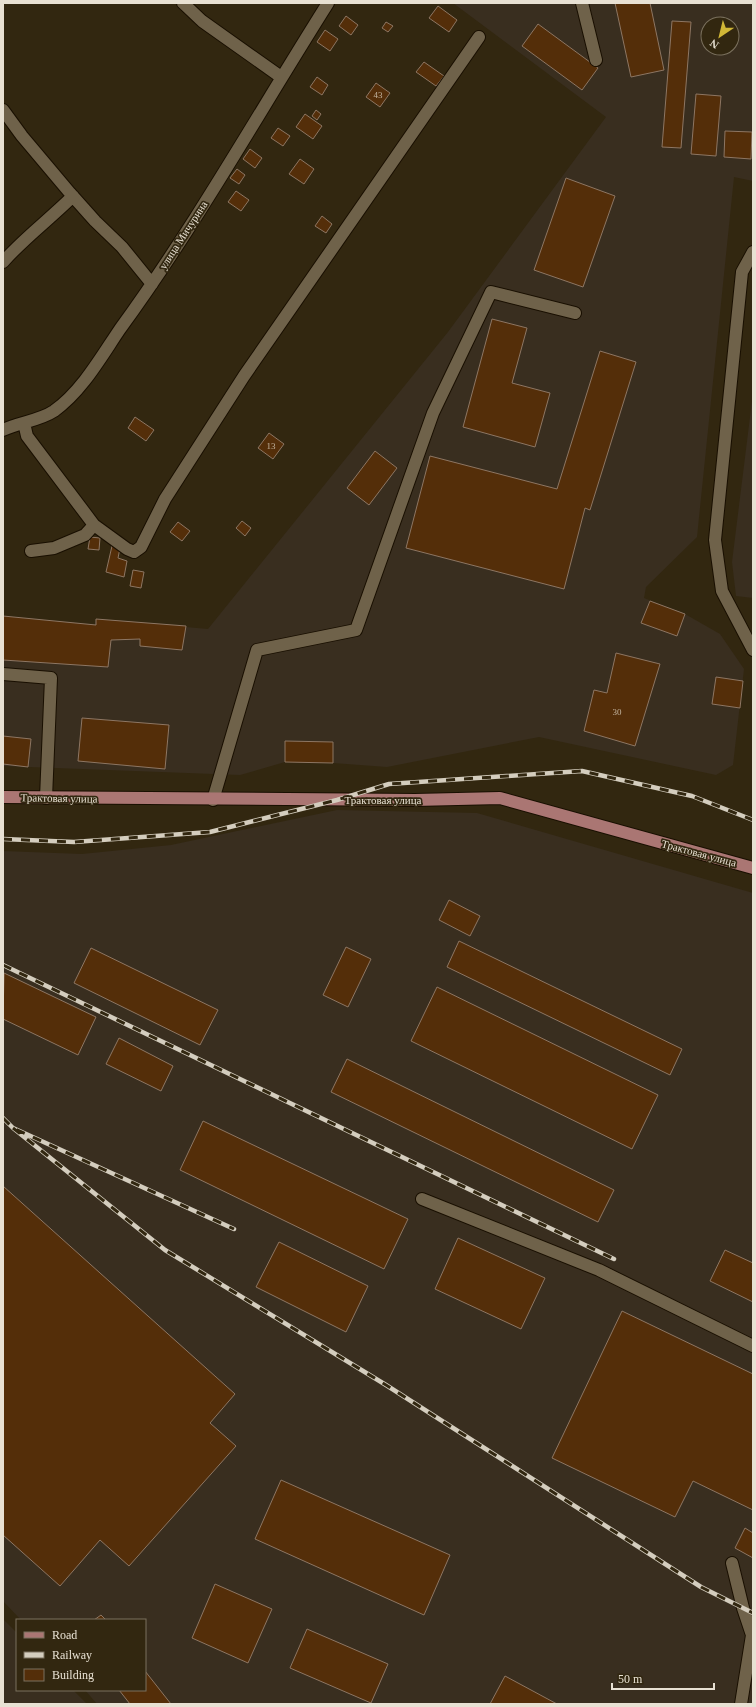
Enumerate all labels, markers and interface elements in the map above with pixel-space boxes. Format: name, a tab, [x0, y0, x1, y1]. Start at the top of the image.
north arrow	[700, 16, 740, 56]
text: N	[708, 37, 721, 51]
house number: 43	[374, 90, 383, 100]
street label: улица Мичурина	[157, 199, 210, 271]
house number: 13	[267, 441, 276, 451]
house number: 30	[613, 707, 622, 717]
street label: Трактовая улица	[20, 791, 98, 805]
street label: Трактовая улица	[345, 794, 422, 806]
street label: Трактовая улица	[660, 837, 738, 869]
legend	[16, 1619, 146, 1691]
text: Road	[52, 1628, 77, 1642]
text: Railway	[52, 1648, 92, 1662]
scale bar	[612, 1665, 714, 1691]
text: Building	[52, 1668, 94, 1682]
text: 50 m	[618, 1672, 643, 1686]

